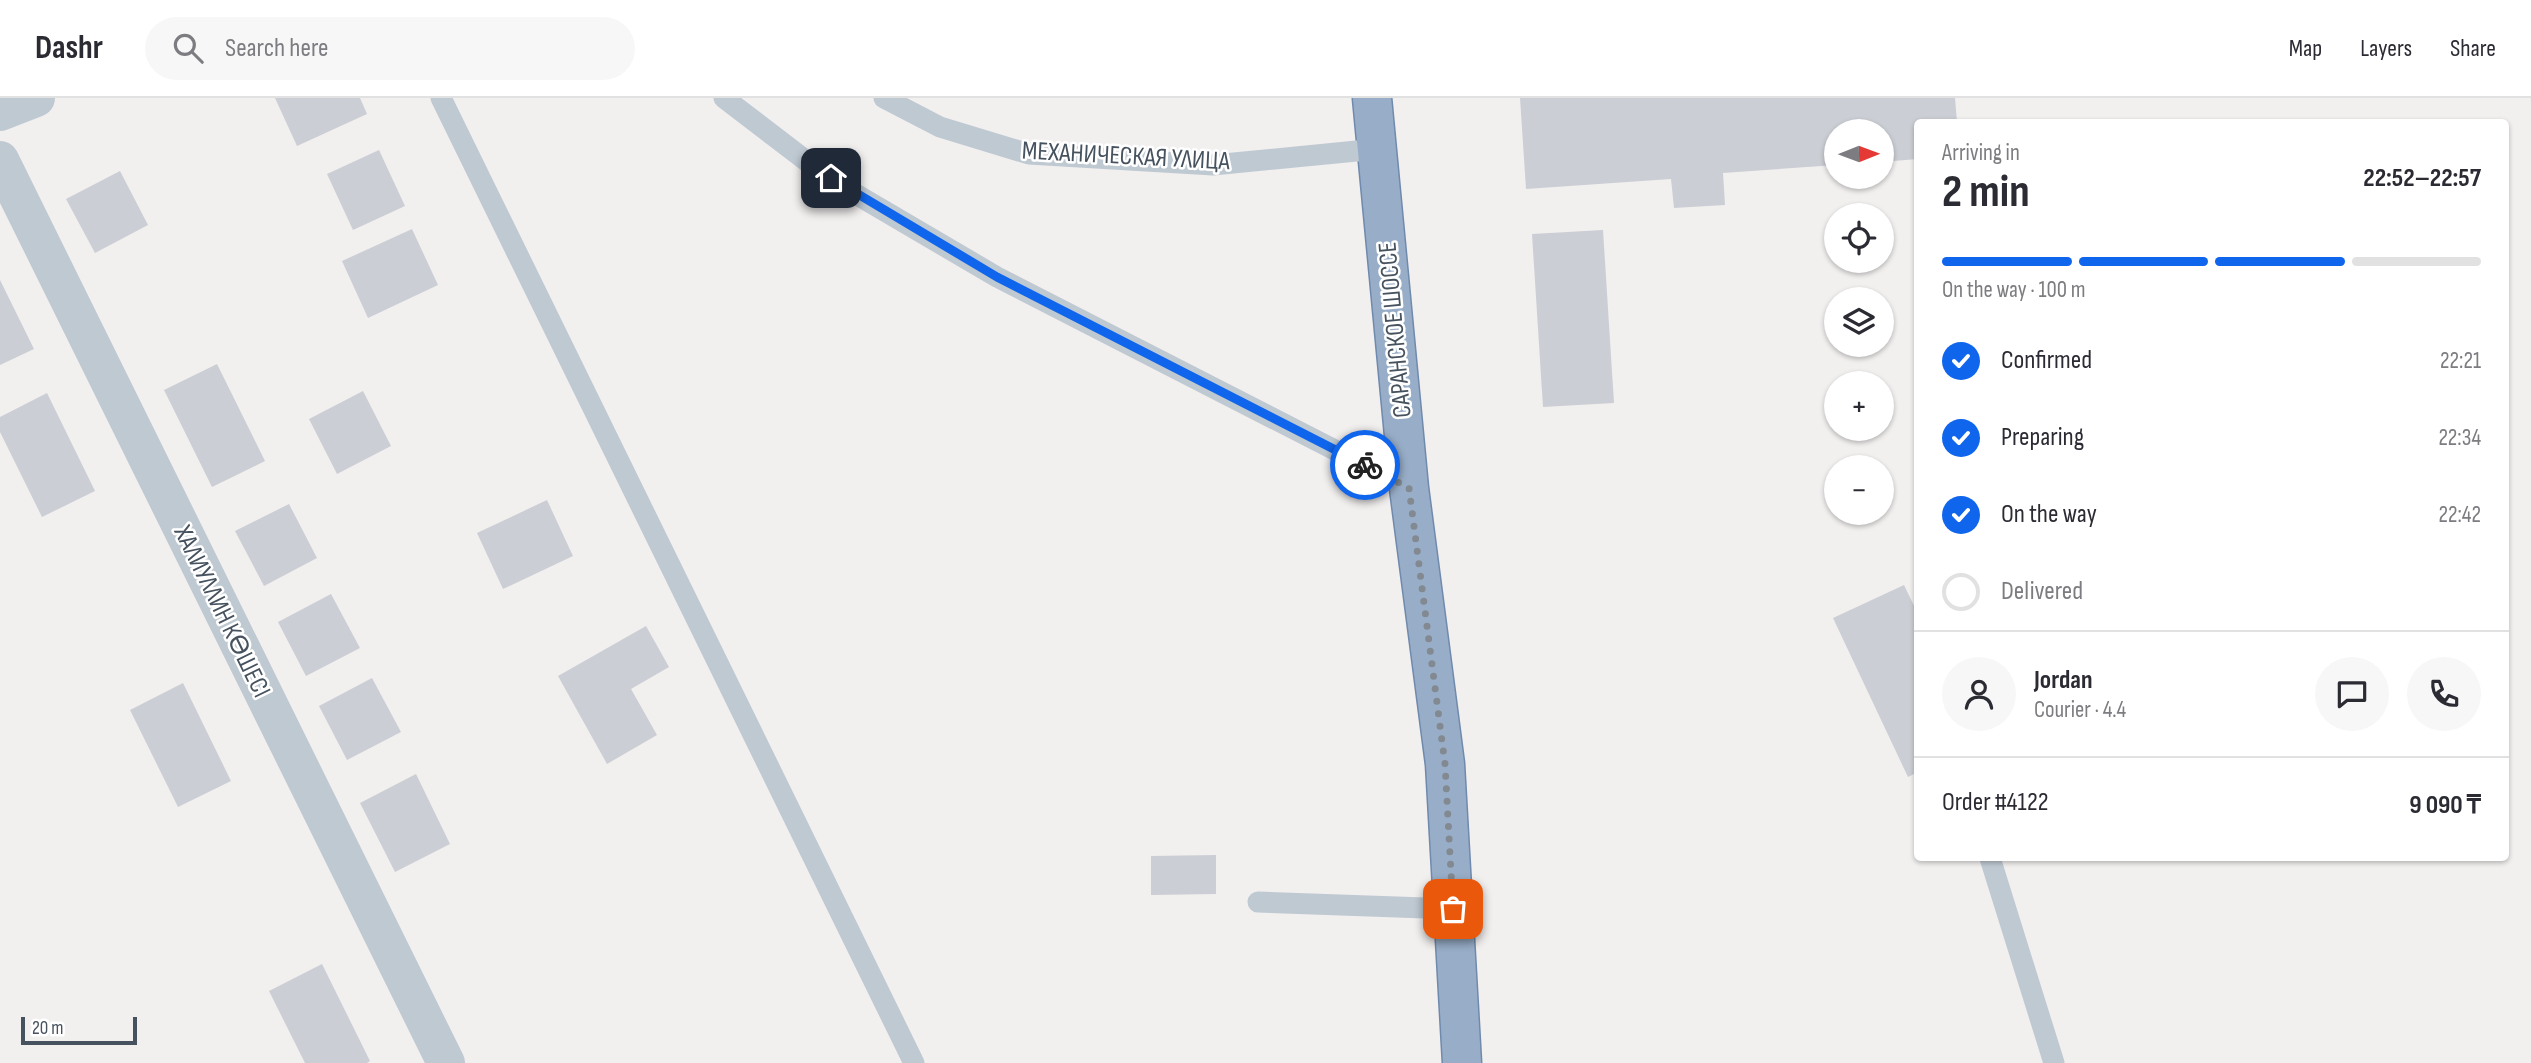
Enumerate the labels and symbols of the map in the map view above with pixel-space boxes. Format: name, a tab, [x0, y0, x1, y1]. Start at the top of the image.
north arrow	[1824, 119, 1894, 189]
street label: МЕХАНИЧЕСКАЯ УЛИЦА	[1021, 136, 1232, 177]
pin	[801, 148, 861, 208]
street label: САРАНСКОЕ ШОССЕ	[1372, 241, 1419, 419]
courier	[1330, 430, 1400, 500]
street label: ХАЛИУЛЛИН КӨШЕСІ	[166, 520, 277, 703]
pin	[1423, 879, 1483, 939]
scale bar	[21, 1014, 136, 1046]

